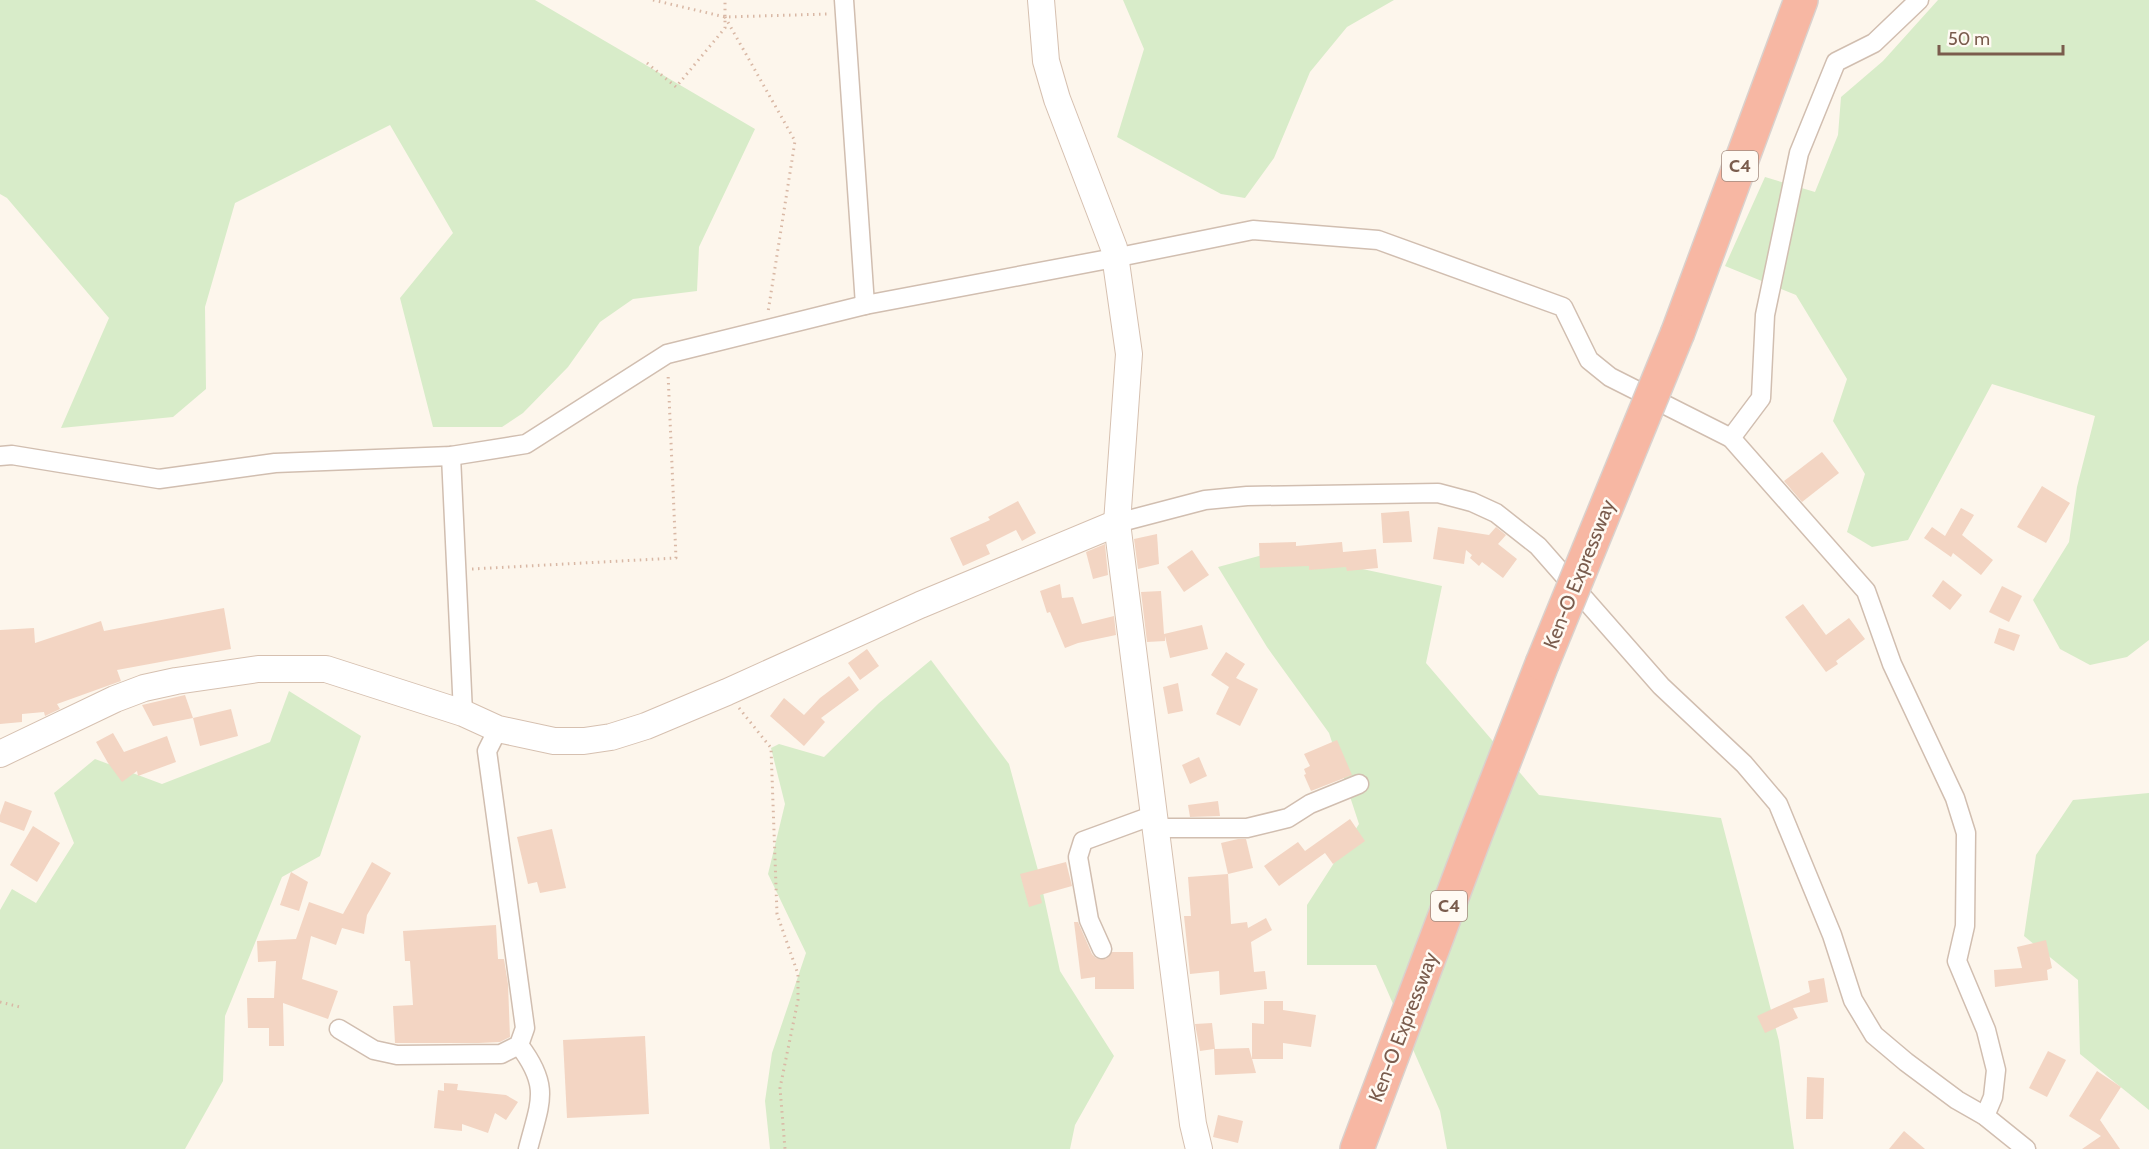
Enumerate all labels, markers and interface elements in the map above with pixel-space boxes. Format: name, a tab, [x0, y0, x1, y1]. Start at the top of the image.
scale bar	[1939, 18, 2064, 56]
text: 50 m	[1948, 28, 1990, 50]
road number: C4	[1722, 151, 1758, 181]
street label: Ken-O Expressway	[1538, 496, 1620, 652]
road number: C4	[1431, 891, 1467, 921]
street label: Ken-O Expressway	[1363, 949, 1443, 1105]

